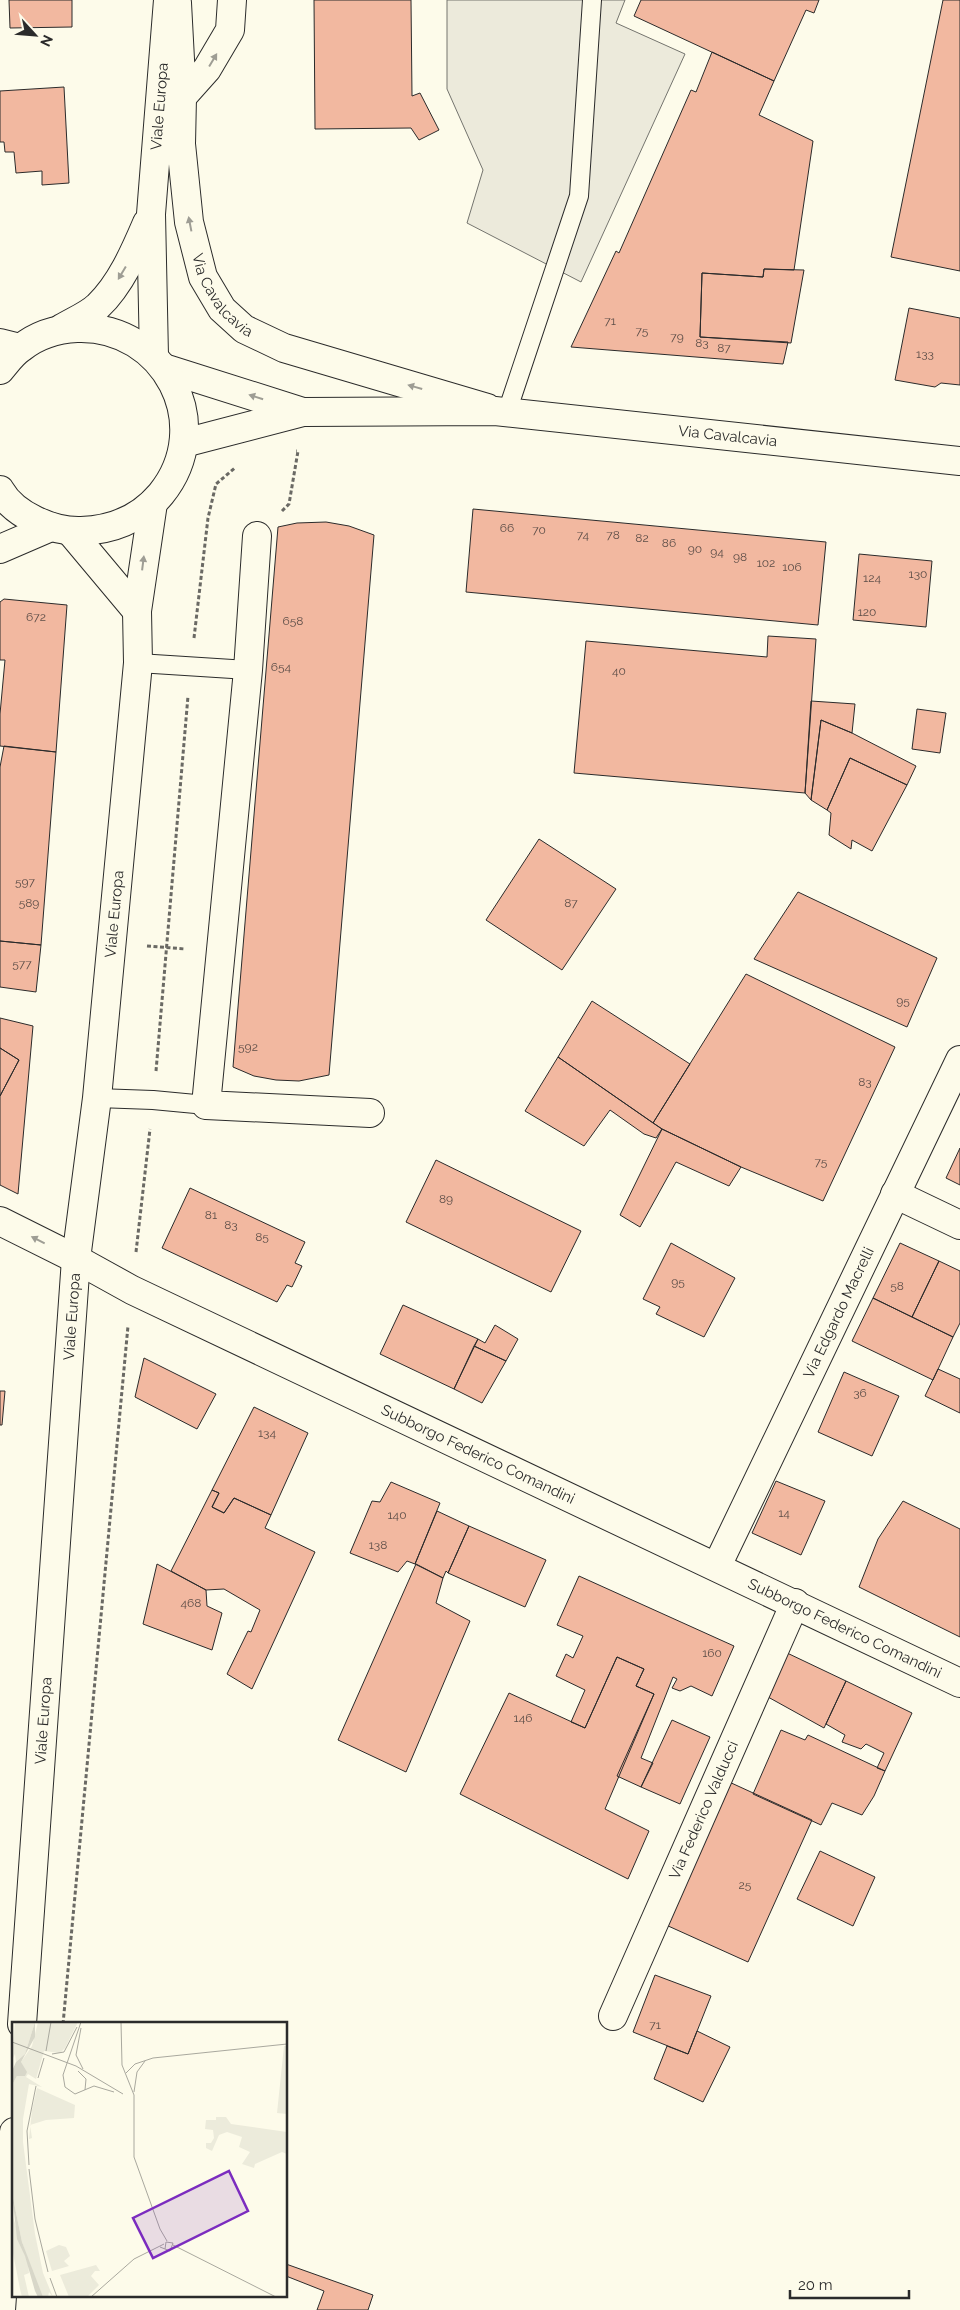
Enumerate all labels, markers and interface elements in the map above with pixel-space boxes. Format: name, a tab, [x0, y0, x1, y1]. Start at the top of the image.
north arrow	[10, 10, 60, 60]
text: N	[37, 32, 56, 49]
one-way arrow	[208, 53, 217, 66]
street label: Viale Europa	[147, 62, 172, 151]
one-way arrow	[185, 216, 193, 232]
street label: Via Cavalcavia	[188, 251, 256, 341]
one-way arrow	[117, 267, 126, 280]
house number: 71	[604, 314, 616, 328]
house number: 75	[636, 324, 649, 338]
house number: 79	[670, 330, 684, 344]
house number: 83	[695, 336, 709, 350]
house number: 87	[717, 341, 731, 355]
house number: 133	[916, 347, 934, 361]
one-way arrow	[407, 383, 423, 391]
one-way arrow	[248, 393, 263, 401]
street label: Via Cavalcavia	[677, 422, 778, 450]
house number: 66	[500, 521, 514, 535]
house number: 70	[532, 523, 546, 537]
house number: 74	[577, 528, 590, 542]
house number: 78	[606, 528, 620, 542]
house number: 82	[635, 531, 649, 545]
house number: 86	[662, 536, 676, 550]
house number: 90	[688, 542, 702, 556]
house number: 94	[710, 545, 724, 559]
house number: 98	[733, 550, 747, 564]
one-way arrow	[139, 554, 147, 570]
house number: 102	[757, 556, 775, 570]
house number: 106	[782, 560, 802, 574]
house number: 130	[909, 567, 927, 581]
house number: 124	[863, 571, 881, 585]
house number: 120	[858, 605, 876, 619]
house number: 672	[26, 610, 46, 624]
house number: 658	[283, 614, 303, 628]
house number: 654	[271, 660, 292, 674]
house number: 40	[612, 664, 626, 678]
street label: Viale Europa	[101, 870, 127, 959]
house number: 597	[15, 875, 36, 889]
house number: 589	[19, 896, 39, 910]
house number: 87	[564, 896, 578, 910]
house number: 577	[12, 957, 32, 971]
house number: 95	[896, 994, 910, 1008]
house number: 592	[238, 1040, 258, 1054]
house number: 83	[858, 1075, 872, 1089]
house number: 75	[815, 1155, 828, 1169]
house number: 89	[439, 1192, 453, 1206]
house number: 81	[205, 1208, 217, 1222]
house number: 83	[224, 1218, 238, 1232]
house number: 85	[255, 1230, 269, 1244]
one-way arrow	[31, 1236, 45, 1244]
street label: Via Edgardo Macrelli	[800, 1244, 878, 1381]
street label: Viale Europa	[60, 1272, 84, 1361]
house number: 95	[671, 1275, 685, 1289]
house number: 58	[890, 1279, 904, 1293]
house number: 36	[853, 1386, 867, 1400]
street label: Subborgo Federico Comandini	[378, 1401, 578, 1508]
house number: 134	[258, 1426, 276, 1440]
house number: 14	[778, 1506, 790, 1520]
house number: 140	[387, 1508, 407, 1522]
house number: 138	[369, 1538, 387, 1552]
street label: Subborgo Federico Comandini	[745, 1575, 944, 1682]
house number: 468	[181, 1596, 201, 1610]
house number: 160	[702, 1646, 722, 1660]
street label: Viale Europa	[31, 1676, 55, 1765]
house number: 146	[514, 1711, 532, 1725]
street label: Via Federico Valducci	[665, 1738, 742, 1882]
house number: 25	[739, 1878, 752, 1892]
house number: 71	[649, 2018, 661, 2032]
inset map	[12, 2022, 288, 2298]
scale bar	[790, 2268, 909, 2300]
text: 20 m	[798, 2276, 833, 2294]

